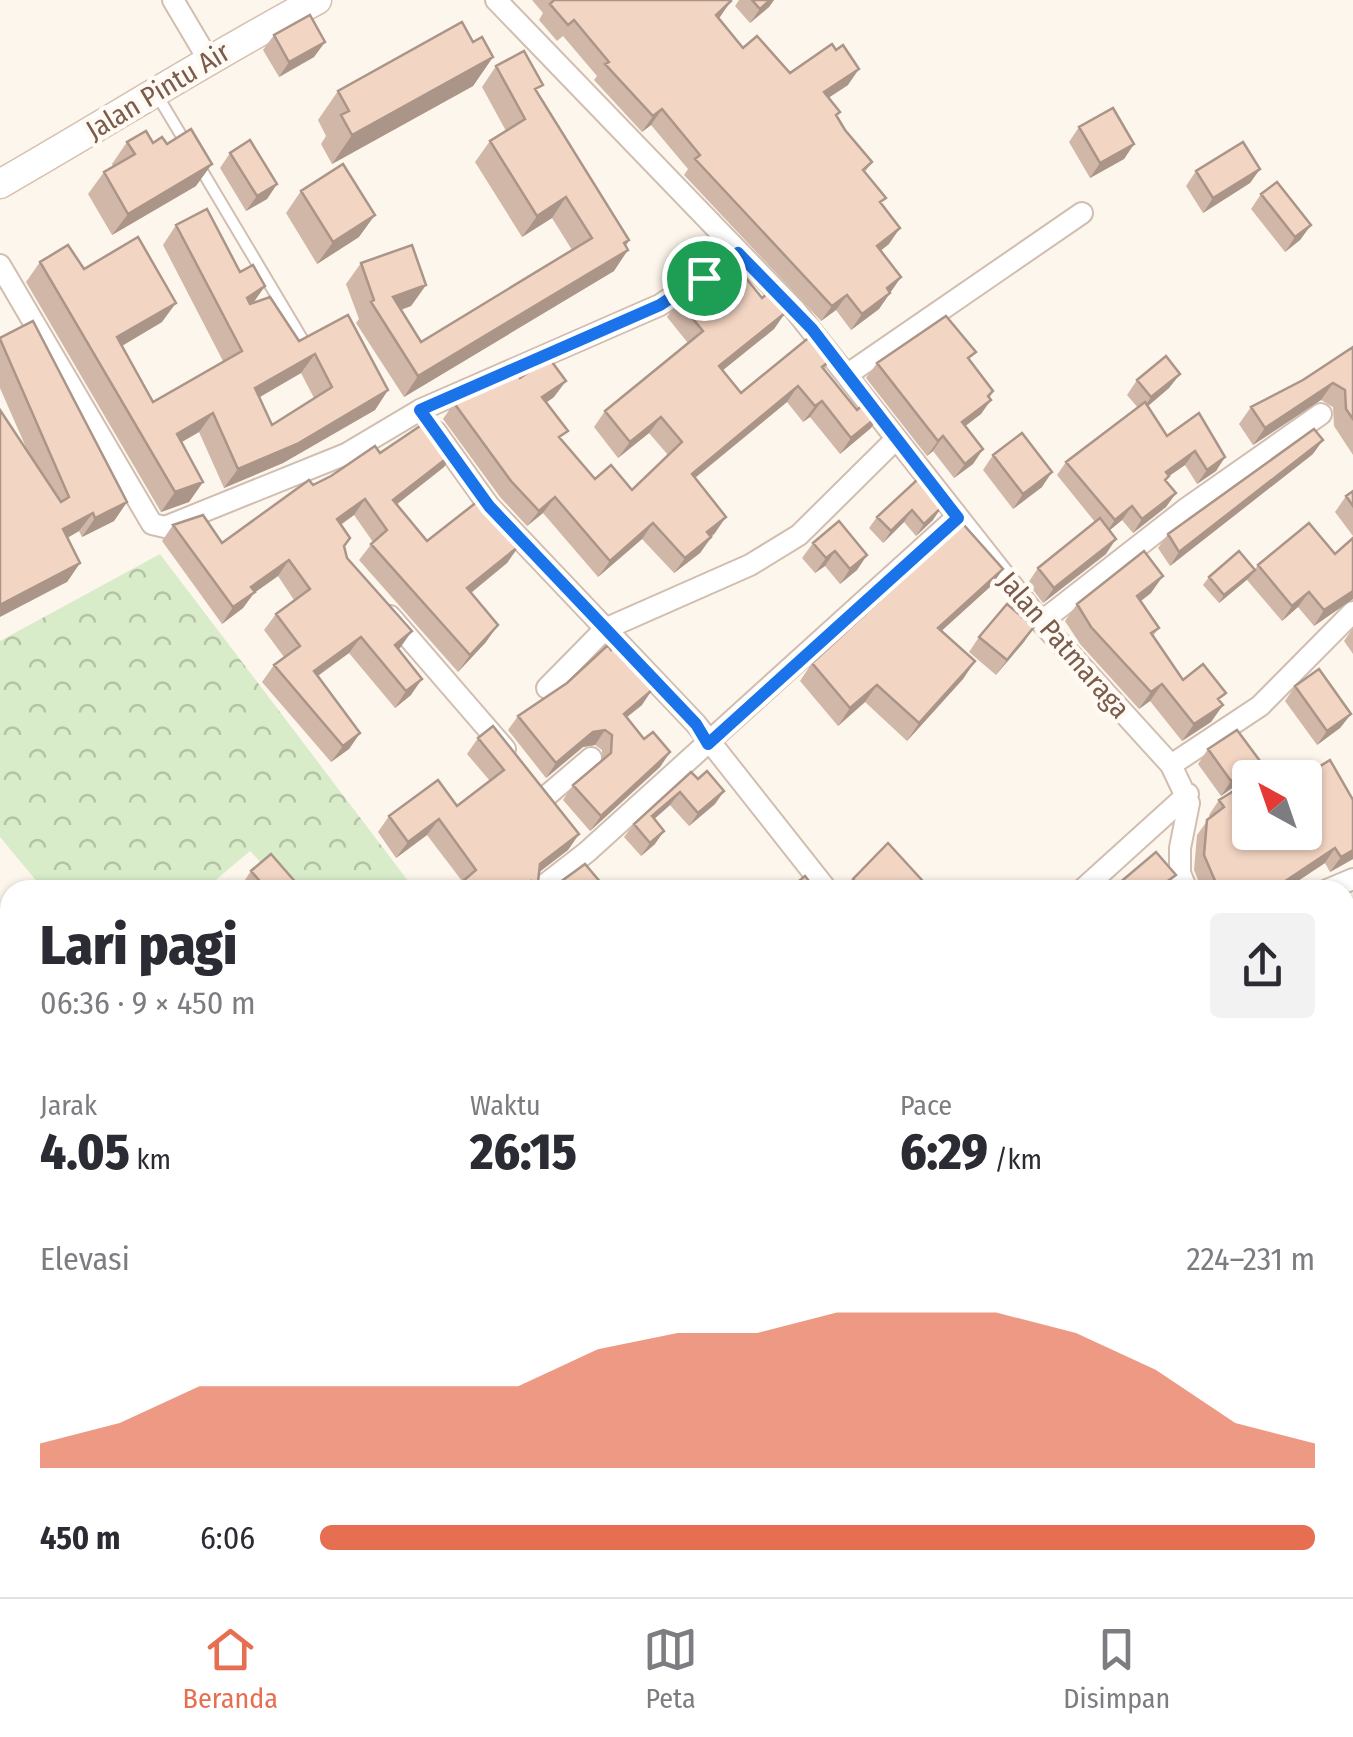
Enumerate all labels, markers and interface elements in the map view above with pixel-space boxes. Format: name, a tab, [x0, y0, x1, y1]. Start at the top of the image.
street label: Jalan Pintu Air	[80, 35, 236, 147]
pin	[662, 236, 747, 321]
icon: arrive	[677, 251, 732, 306]
street label: Jalan Patmaraga	[991, 565, 1137, 725]
north arrow	[1232, 760, 1322, 850]
map controls	[1232, 760, 1322, 850]
text: Lari pagi	[40, 913, 237, 979]
button: share	[1210, 913, 1315, 1018]
text: 06:36 · 9 × 450 m	[40, 984, 256, 1022]
text: Jarak	[40, 1089, 97, 1122]
text: Waktu	[470, 1089, 541, 1122]
text: Pace	[900, 1089, 952, 1122]
text: 4.05	[40, 1122, 130, 1182]
text: 26:15	[470, 1122, 577, 1182]
text: 6:29	[900, 1122, 988, 1182]
text: km	[130, 1143, 171, 1176]
text: /km	[988, 1143, 1042, 1176]
text: Elevasi	[40, 1240, 130, 1278]
text: 224–231 m	[1186, 1240, 1315, 1278]
text: 450 m	[40, 1519, 120, 1557]
text: 6:06	[200, 1519, 255, 1557]
tab: Beranda	[183, 1622, 278, 1715]
tab: Peta	[643, 1622, 698, 1715]
tab: Disimpan	[1063, 1622, 1170, 1715]

